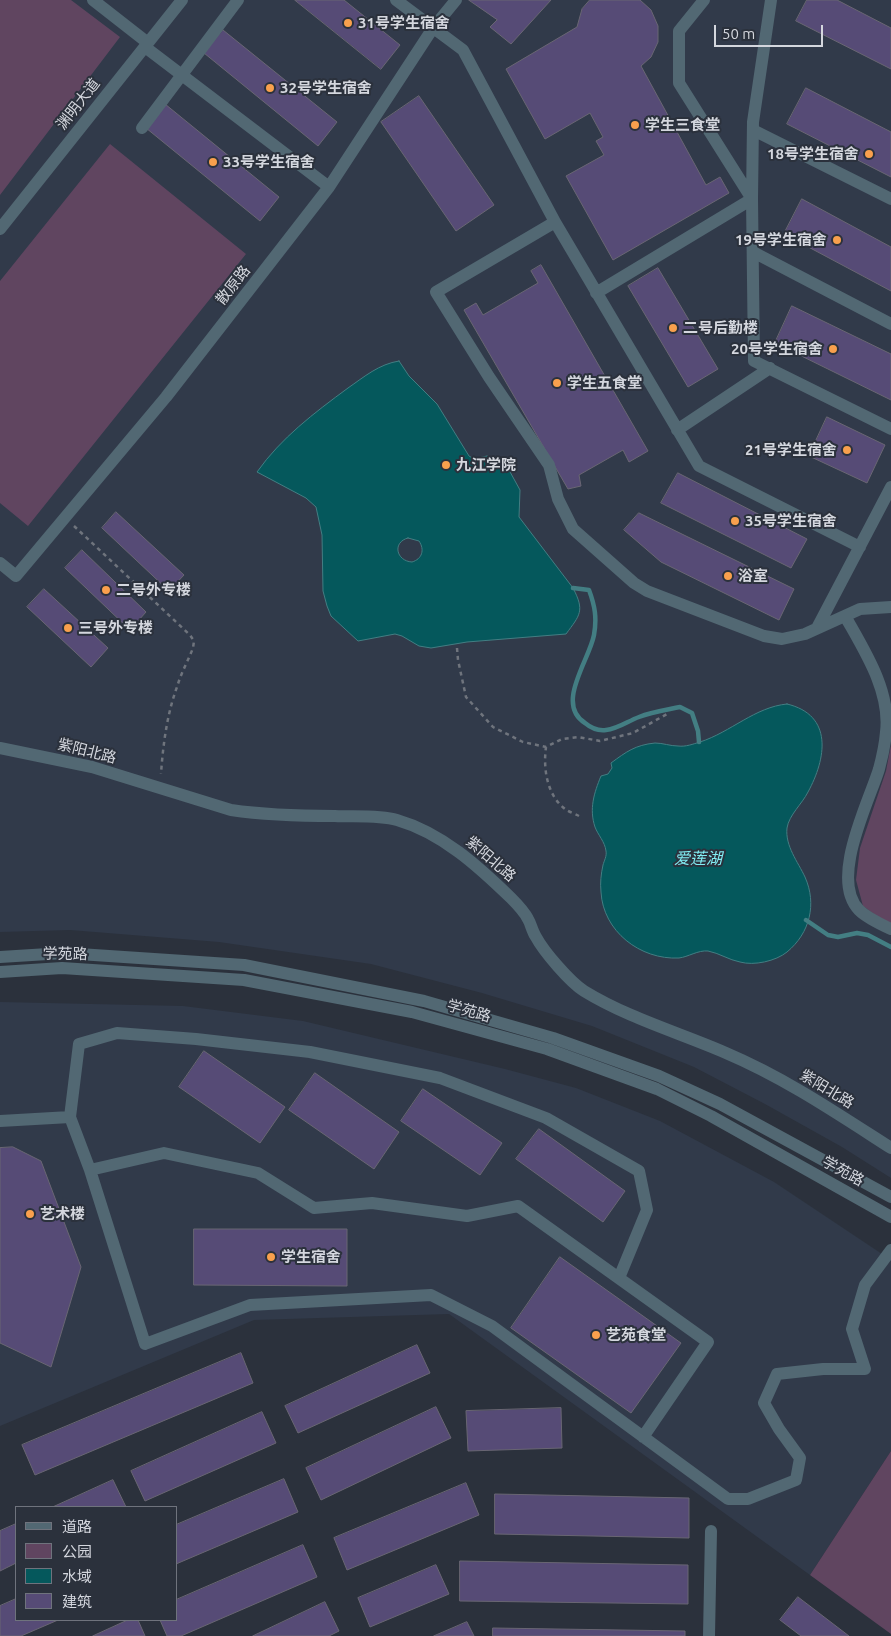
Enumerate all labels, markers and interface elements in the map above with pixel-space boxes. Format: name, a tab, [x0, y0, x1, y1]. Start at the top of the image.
place label: 31号学生宿舍	[358, 14, 450, 32]
scale bar	[716, 15, 825, 47]
marker: 31号学生宿舍	[342, 17, 354, 29]
text: 50 m	[722, 25, 755, 42]
street label: 渊明大道	[52, 75, 104, 133]
place label: 32号学生宿舍	[280, 79, 372, 97]
marker: 32号学生宿舍	[264, 82, 276, 94]
place label: 学生三食堂	[645, 116, 720, 134]
marker: 学生三食堂	[629, 119, 641, 131]
place label: 18号学生宿舍	[767, 145, 859, 163]
marker: 18号学生宿舍	[863, 148, 875, 160]
place label: 33号学生宿舍	[223, 153, 315, 171]
marker: 33号学生宿舍	[207, 156, 219, 168]
place label: 19号学生宿舍	[735, 231, 827, 249]
marker: 19号学生宿舍	[831, 234, 843, 246]
street label: 散原路	[212, 262, 254, 308]
place label: 二号后勤楼	[683, 319, 758, 337]
marker: 二号后勤楼	[667, 322, 679, 334]
place label: 20号学生宿舍	[731, 340, 823, 358]
marker: 20号学生宿舍	[827, 343, 839, 355]
place label: 学生五食堂	[567, 374, 642, 392]
marker: 学生五食堂	[551, 377, 563, 389]
place label: 21号学生宿舍	[745, 441, 837, 459]
marker: 21号学生宿舍	[841, 444, 853, 456]
place label: 九江学院	[456, 456, 516, 474]
marker: 九江学院	[440, 459, 452, 471]
place label: 35号学生宿舍	[745, 512, 837, 530]
marker: 35号学生宿舍	[729, 515, 741, 527]
place label: 浴室	[738, 567, 768, 585]
marker: 浴室	[722, 570, 734, 582]
place label: 二号外专楼	[116, 581, 191, 599]
marker: 二号外专楼	[100, 584, 112, 596]
place label: 三号外专楼	[78, 619, 153, 637]
marker: 三号外专楼	[62, 622, 74, 634]
street label: 紫阳北路	[56, 735, 118, 767]
street label: 紫阳北路	[462, 833, 520, 885]
water label: 爱莲湖	[674, 849, 722, 869]
street label: 学苑路	[42, 945, 88, 963]
street label: 学苑路	[445, 996, 493, 1026]
street label: 紫阳北路	[797, 1066, 857, 1112]
street label: 学苑路	[819, 1152, 867, 1190]
place label: 艺术楼	[40, 1205, 85, 1223]
marker: 艺术楼	[24, 1208, 36, 1220]
place label: 学生宿舍	[281, 1248, 341, 1266]
marker: 学生宿舍	[265, 1251, 277, 1263]
place label: 艺苑食堂	[606, 1326, 666, 1344]
marker: 艺苑食堂	[590, 1329, 602, 1341]
legend	[15, 1506, 178, 1621]
text: 道路	[62, 1518, 92, 1535]
text: 公园	[62, 1543, 92, 1560]
text: 水域	[62, 1568, 92, 1585]
text: 建筑	[62, 1593, 92, 1610]

